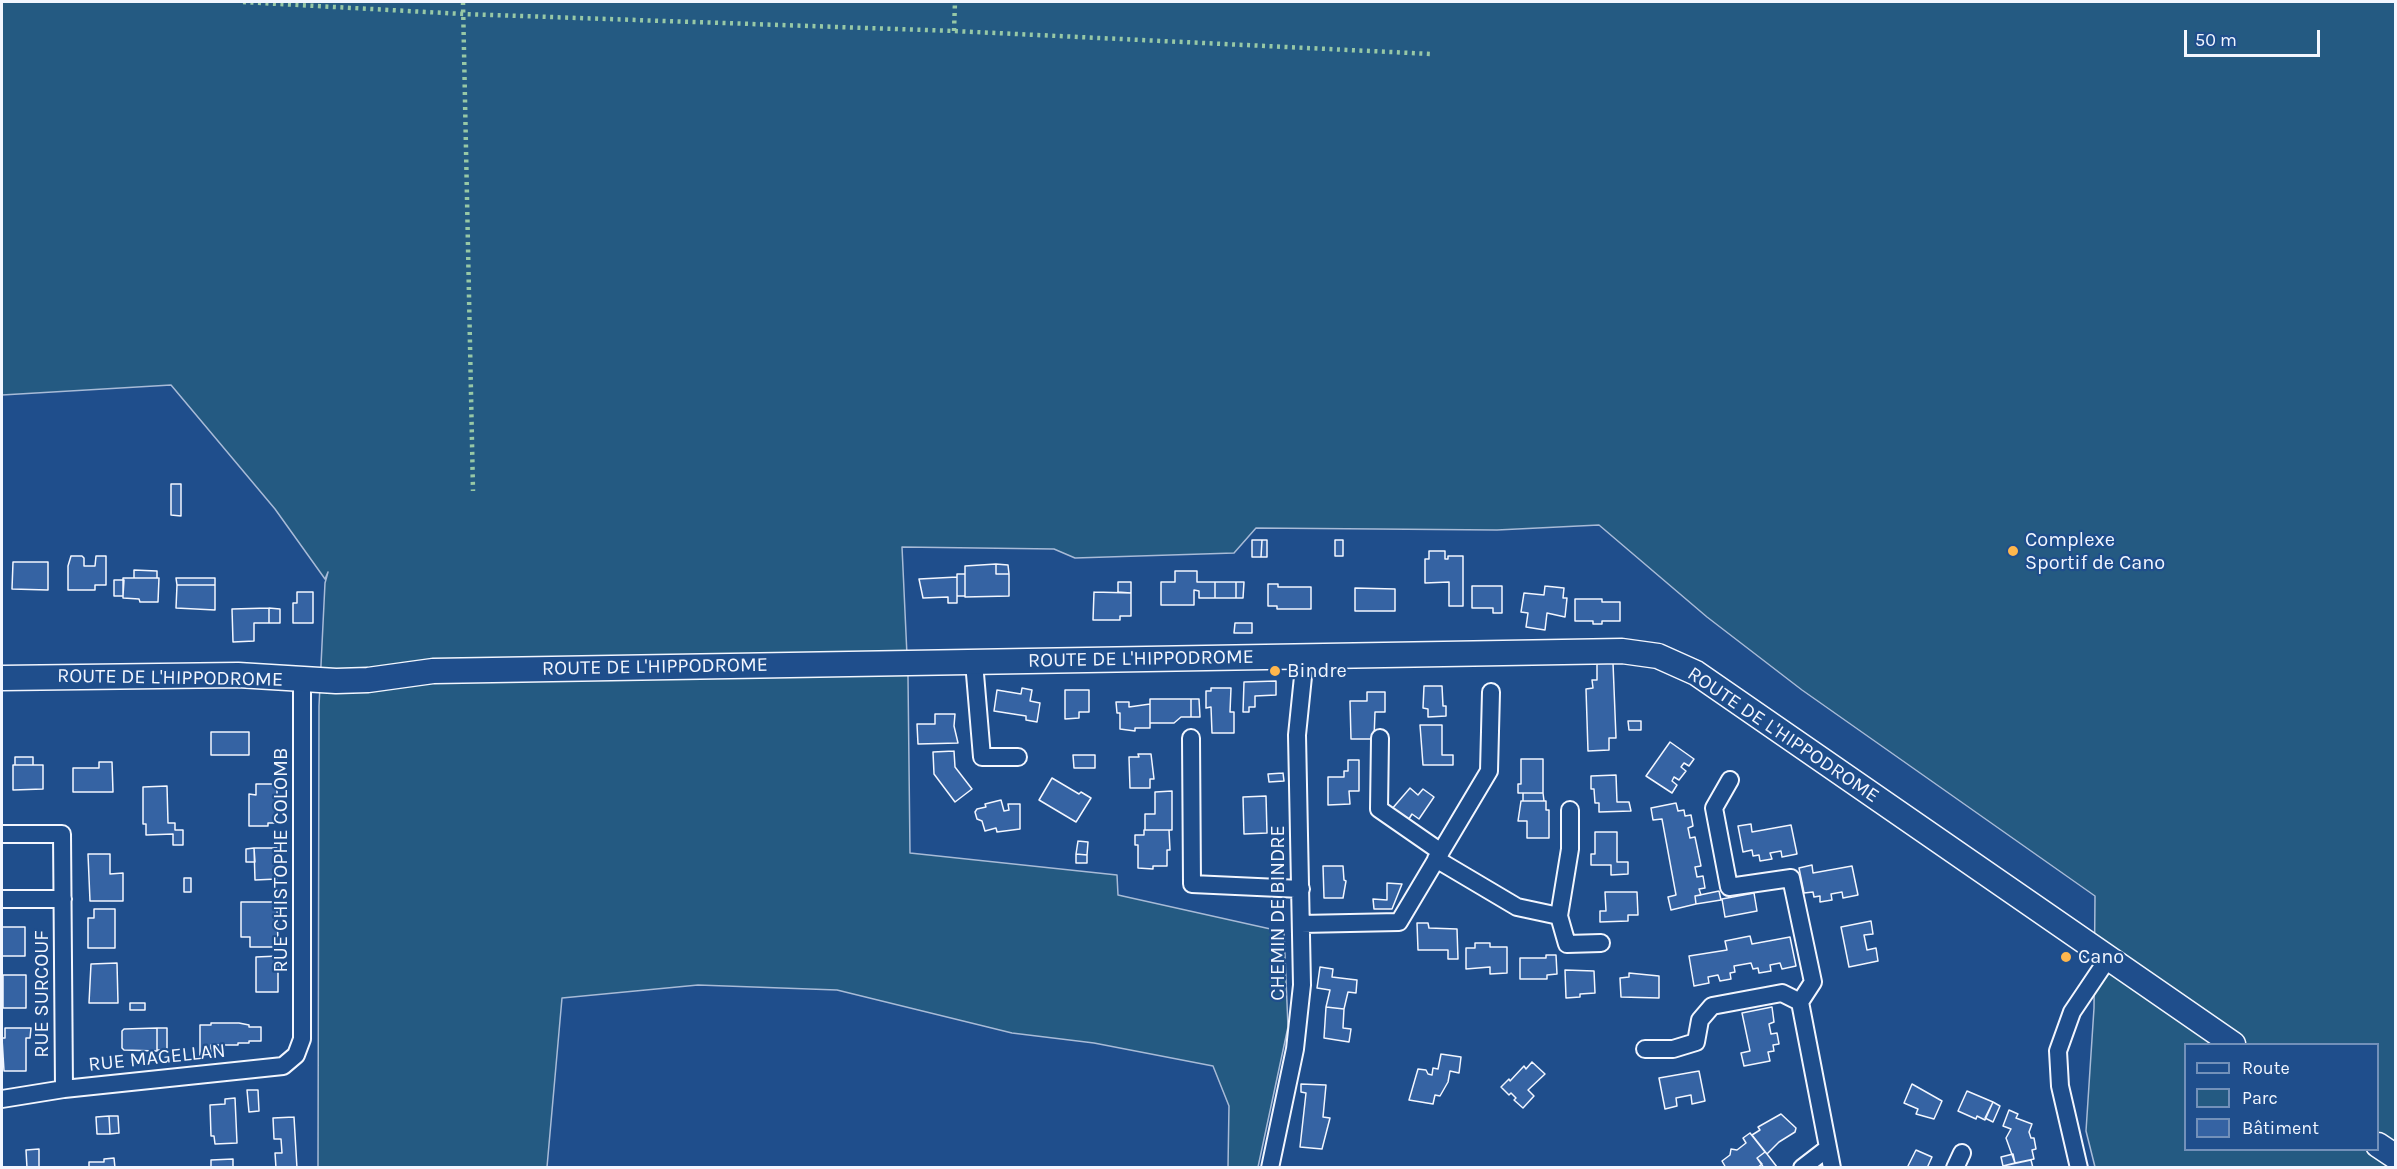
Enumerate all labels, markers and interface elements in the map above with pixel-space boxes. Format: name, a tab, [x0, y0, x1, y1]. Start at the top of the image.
scale bar	[2187, 18, 2324, 56]
text: 50 m	[2195, 29, 2237, 51]
place label: Complexe Sportif de Cano	[2025, 528, 2165, 575]
marker: Complexe Sportif de Cano	[2006, 544, 2020, 558]
street label: ROUTE DE L'HIPPODROME	[1028, 645, 1254, 673]
street label: ROUTE DE L'HIPPODROME	[542, 653, 768, 681]
place label: Bindre	[1287, 659, 1347, 683]
street label: ROUTE DE L'HIPPODROME	[1683, 662, 1883, 808]
street label: ROUTE DE L'HIPPODROME	[57, 664, 283, 692]
marker: Bindre	[1268, 664, 1282, 678]
street label: RUE CHISTOPHE COLOMB	[269, 748, 293, 972]
street label: CHEMIN DE BINDRE	[1266, 825, 1290, 1001]
street label: RUE SURCOUF	[30, 930, 54, 1058]
place label: Cano	[2078, 945, 2124, 969]
marker: Cano	[2059, 950, 2073, 964]
street label: RUE MAGELLAN	[87, 1039, 227, 1077]
legend	[2184, 1043, 2379, 1151]
text: Route	[2242, 1057, 2290, 1079]
text: Parc	[2242, 1087, 2278, 1109]
text: Bâtiment	[2242, 1117, 2319, 1139]

